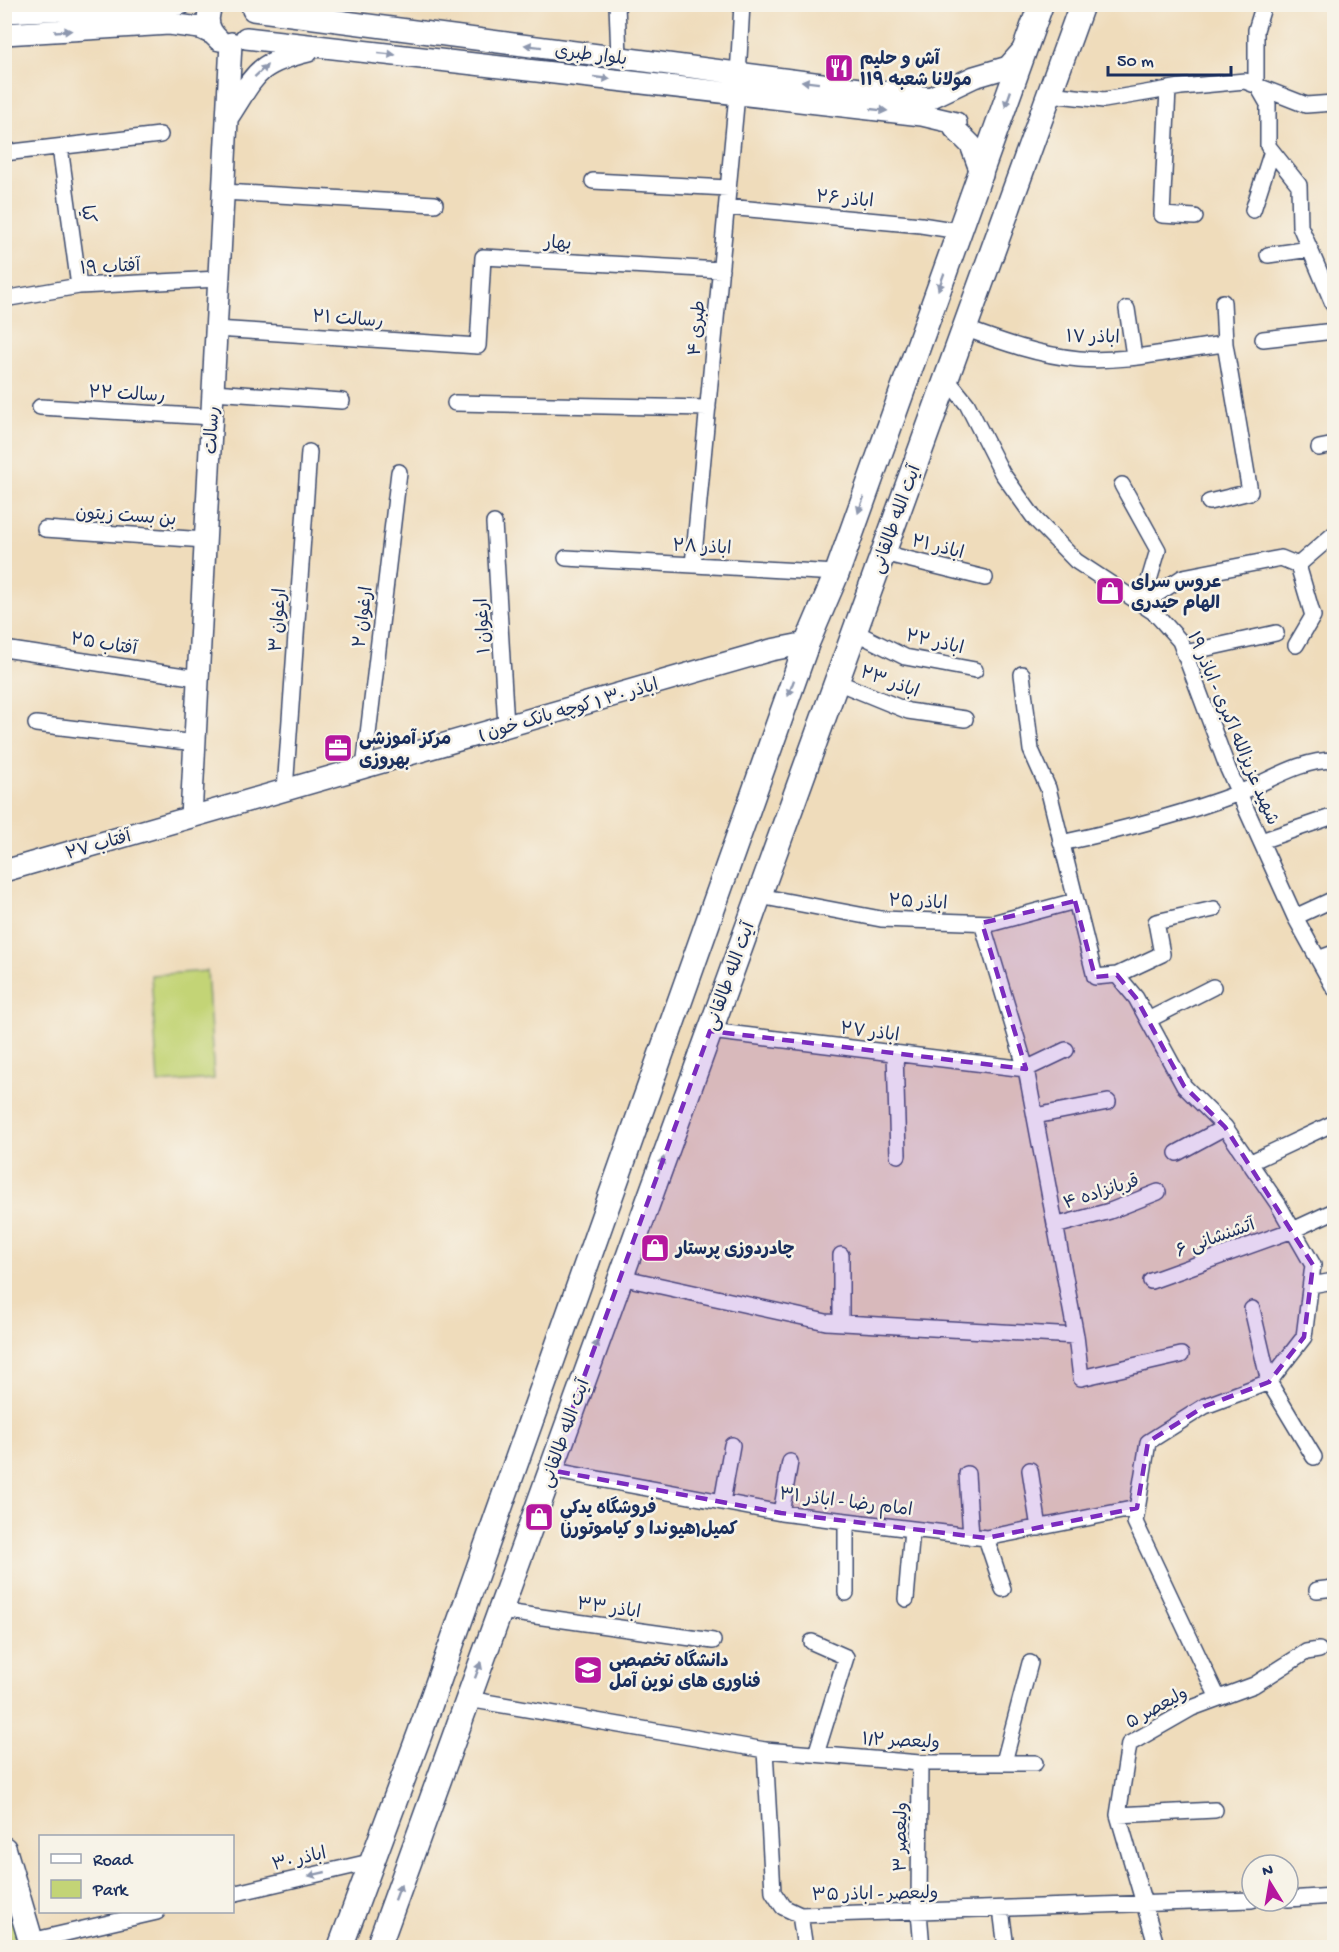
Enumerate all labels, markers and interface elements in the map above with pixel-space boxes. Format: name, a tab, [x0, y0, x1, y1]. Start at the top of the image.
one-way arrow	[53, 26, 72, 35]
scale bar	[1108, 39, 1231, 77]
one-way arrow	[523, 42, 542, 51]
street label: بلوار طبری	[553, 42, 628, 71]
place label: آش و حلیم مولانا شعبه ۱۱۹	[860, 48, 972, 92]
one-way arrow	[378, 49, 397, 59]
restaurant icon: آش و حلیم مولانا شعبه ۱۱۹	[823, 52, 855, 84]
text: 50 m	[1117, 52, 1154, 73]
one-way arrow	[254, 64, 269, 77]
one-way arrow	[592, 74, 611, 83]
one-way arrow	[800, 77, 819, 87]
one-way arrow	[1003, 90, 1013, 108]
one-way arrow	[870, 105, 889, 115]
street label: اباذر ۲۶	[815, 188, 874, 213]
street label: کیا	[75, 204, 98, 225]
street label: بهار	[542, 233, 572, 256]
street label: آفتاب ۱۹	[79, 255, 142, 281]
one-way arrow	[936, 274, 946, 292]
street label: طبری ۴	[686, 300, 711, 357]
street label: رسالت ۲۱	[312, 308, 384, 333]
street label: اباذر ۱۷	[1066, 328, 1120, 349]
street label: رسالت ۲۲	[88, 383, 166, 408]
street label: رسالت	[202, 405, 225, 455]
street label: آیت الله طالقانی	[867, 461, 927, 577]
one-way arrow	[855, 497, 865, 515]
street label: بن بست زیتون	[75, 503, 177, 531]
street label: اباذر ۲۱	[909, 532, 966, 565]
street label: اباذر ۲۸	[672, 536, 732, 561]
place label: عروس سرای الهام حیدری	[1131, 573, 1222, 616]
shop icon: عروس سرای الهام حیدری	[1094, 575, 1126, 607]
street label: ارغوان ۲	[350, 586, 379, 649]
street label: ارغوان ۳	[267, 587, 292, 653]
street label: ارغوان ۱	[473, 597, 496, 654]
street label: اباذر ۲۲	[903, 627, 965, 660]
street label: آفتاب ۲۵	[69, 629, 140, 661]
street label: شهید عزیزالله اکبری - اباذر ۱۹	[1181, 629, 1282, 829]
street label: اباذر ۲۳	[857, 663, 922, 704]
street label: اباذر ۳۰ ( کوچه بانک خون )	[476, 675, 661, 747]
one-way arrow	[786, 679, 796, 697]
place label: مرکز آموزشی بهروزی	[359, 728, 451, 772]
office icon: مرکز آموزشی بهروزی	[322, 732, 354, 764]
street label: آفتاب ۲۷	[63, 826, 135, 866]
street label: اباذر ۲۵	[888, 891, 948, 916]
street label: آیت الله طالقانی	[701, 918, 761, 1034]
street label: اباذر ۲۷	[839, 1019, 900, 1048]
one-way arrow	[656, 1155, 666, 1173]
street label: قربانزاده ۴	[1061, 1171, 1142, 1215]
street label: آتشنشانی ۶	[1173, 1214, 1260, 1263]
shop icon: چادردوزی پرستار	[639, 1232, 671, 1264]
place label: چادردوزی پرستار	[674, 1240, 795, 1261]
one-way arrow	[590, 1339, 600, 1357]
street label: آیت الله طالقانی	[536, 1375, 596, 1491]
street label: امام رضا - اباذر ۳۱	[778, 1485, 914, 1523]
place label: فروشگاه يدكي كميل(هیوندا و کیاموتورز)	[560, 1496, 738, 1541]
shop icon: فروشگاه يدكي كميل(هیوندا و کیاموتورز)	[523, 1501, 555, 1533]
street label: اباذر ۳۳	[576, 1595, 642, 1624]
place label: دانشگاه تخصصی فناوری های نوین آمل	[609, 1649, 761, 1694]
school or university icon: دانشگاه تخصصی فناوری های نوین آمل	[572, 1654, 604, 1686]
one-way arrow	[474, 1660, 484, 1678]
street label: ولیعصر ۵	[1123, 1684, 1192, 1735]
street label: ولیعصر ۱/۲	[861, 1730, 940, 1755]
street label: ولیعصر ۳	[891, 1802, 914, 1872]
legend	[39, 1835, 234, 1913]
street label: اباذر ۳۰	[270, 1844, 329, 1877]
text: Road	[93, 1851, 134, 1872]
north arrow	[1240, 1853, 1300, 1913]
text: N	[1261, 1861, 1275, 1882]
one-way arrow	[308, 1869, 326, 1879]
text: Park	[92, 1881, 129, 1902]
one-way arrow	[393, 1883, 403, 1901]
street label: ولیعصر - اباذر ۳۵	[812, 1884, 938, 1907]

